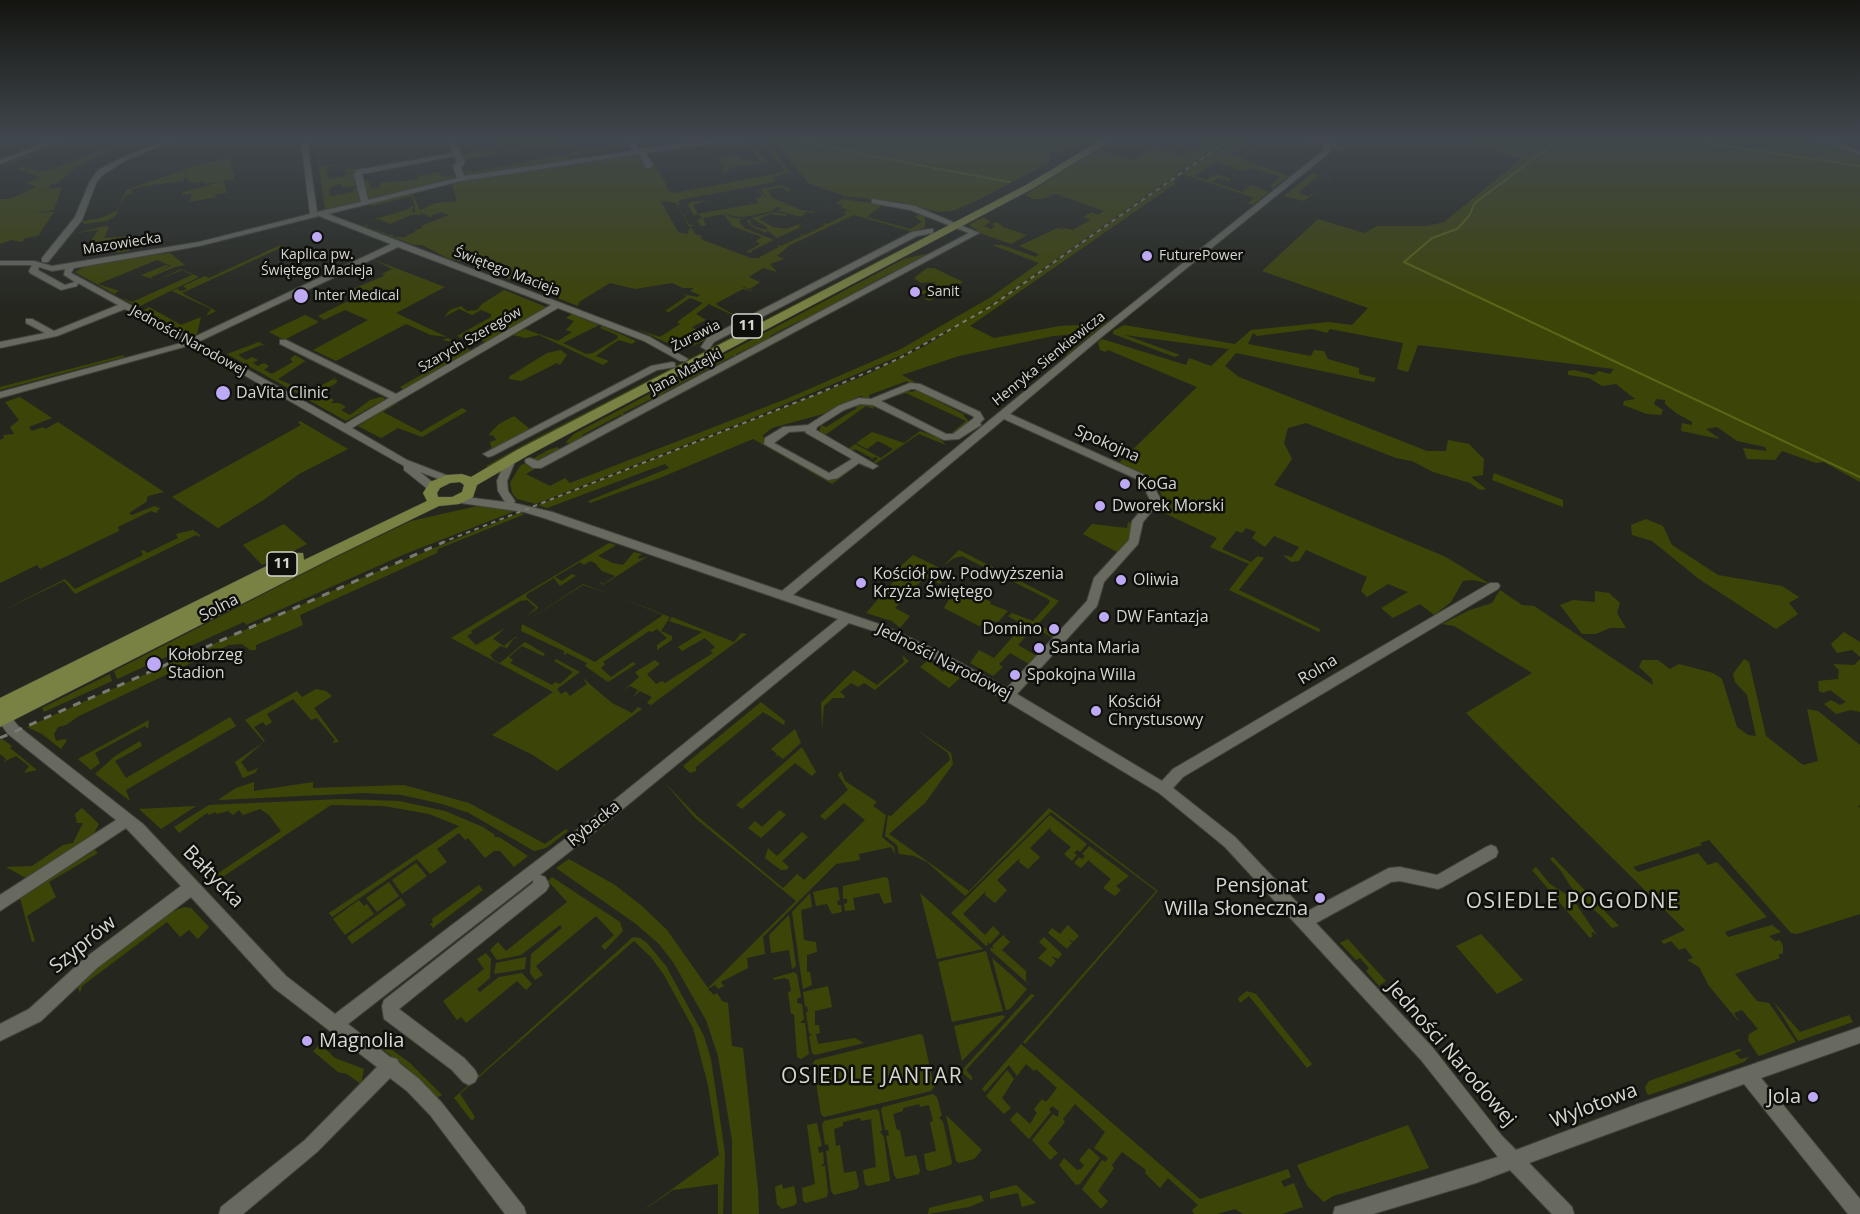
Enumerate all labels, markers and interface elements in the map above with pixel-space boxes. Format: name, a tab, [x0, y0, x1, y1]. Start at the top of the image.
street label: Mazowiecka	[81, 229, 163, 259]
marker: Kaplica pw. Świętego Macieja	[310, 230, 324, 244]
street label: Świętego Macieja	[452, 244, 562, 300]
place label: Kaplica pw. Świętego Macieja	[261, 247, 373, 280]
place label: FuturePower	[1159, 248, 1243, 264]
marker: FuturePower	[1140, 249, 1154, 263]
place label: Sanit	[927, 284, 960, 300]
marker: Sanit	[908, 285, 922, 299]
marker: Inter Medical	[292, 287, 310, 305]
place label: Inter Medical	[314, 288, 399, 304]
street label: Jedności Narodowej	[127, 302, 249, 380]
street label: Szarych Szeregów	[415, 304, 525, 376]
street label: Henryka Sienkiewicza	[989, 308, 1109, 410]
road number: 11	[732, 314, 762, 338]
street label: Żurawia	[669, 317, 723, 355]
street label: Jana Matejki	[647, 346, 725, 398]
place label: DaVita Clinic	[236, 383, 328, 403]
marker: DaVita Clinic	[214, 384, 232, 402]
street label: Spokojna	[1072, 421, 1142, 467]
place label: KoGa	[1137, 474, 1177, 494]
marker: KoGa	[1118, 477, 1132, 491]
place label: Dworek Morski	[1112, 496, 1224, 516]
marker: Dworek Morski	[1093, 499, 1107, 513]
road number: 11	[267, 552, 297, 576]
place label: Kościół pw. Podwyższenia Krzyża Świętego	[873, 564, 1064, 602]
place label: Oliwia	[1133, 570, 1179, 590]
marker: Oliwia	[1114, 573, 1128, 587]
marker: Kościół pw. Podwyższenia Krzyża Świętego	[854, 576, 868, 590]
street label: Solna	[196, 590, 242, 626]
place label: DW Fantazja	[1116, 607, 1209, 627]
marker: DW Fantazja	[1097, 610, 1111, 624]
place label: Domino	[982, 619, 1042, 639]
street label: Jedności Narodowej	[874, 620, 1014, 704]
marker: Domino	[1047, 622, 1061, 636]
place label: Santa Maria	[1051, 638, 1140, 658]
marker: Santa Maria	[1032, 641, 1046, 655]
place label: Kołobrzeg Stadion	[168, 645, 243, 683]
street label: Rolna	[1295, 651, 1341, 689]
marker: Kołobrzeg Stadion	[145, 655, 163, 673]
place label: Spokojna Willa	[1027, 665, 1136, 685]
marker: Spokojna Willa	[1008, 668, 1022, 682]
place label: Kościół Chrystusowy	[1108, 692, 1203, 730]
marker: Kościół Chrystusowy	[1089, 704, 1103, 718]
street label: Rybacka	[564, 797, 624, 851]
street label: Bałtycka	[177, 841, 249, 913]
place label: Pensjonat Willa Słoneczna	[1164, 874, 1308, 921]
district label: OSIEDLE POGODNE	[1466, 889, 1680, 915]
marker: Pensjonat Willa Słoneczna	[1313, 891, 1327, 905]
street label: Szyprów	[45, 911, 121, 979]
street label: Jedności Narodowej	[1381, 976, 1521, 1132]
place label: Magnolia	[319, 1029, 404, 1053]
marker: Magnolia	[300, 1034, 314, 1048]
district label: OSIEDLE JANTAR	[781, 1064, 963, 1090]
street label: Wylotowa	[1547, 1078, 1641, 1134]
place label: Jola	[1767, 1085, 1801, 1109]
marker: Jola	[1806, 1090, 1820, 1104]

